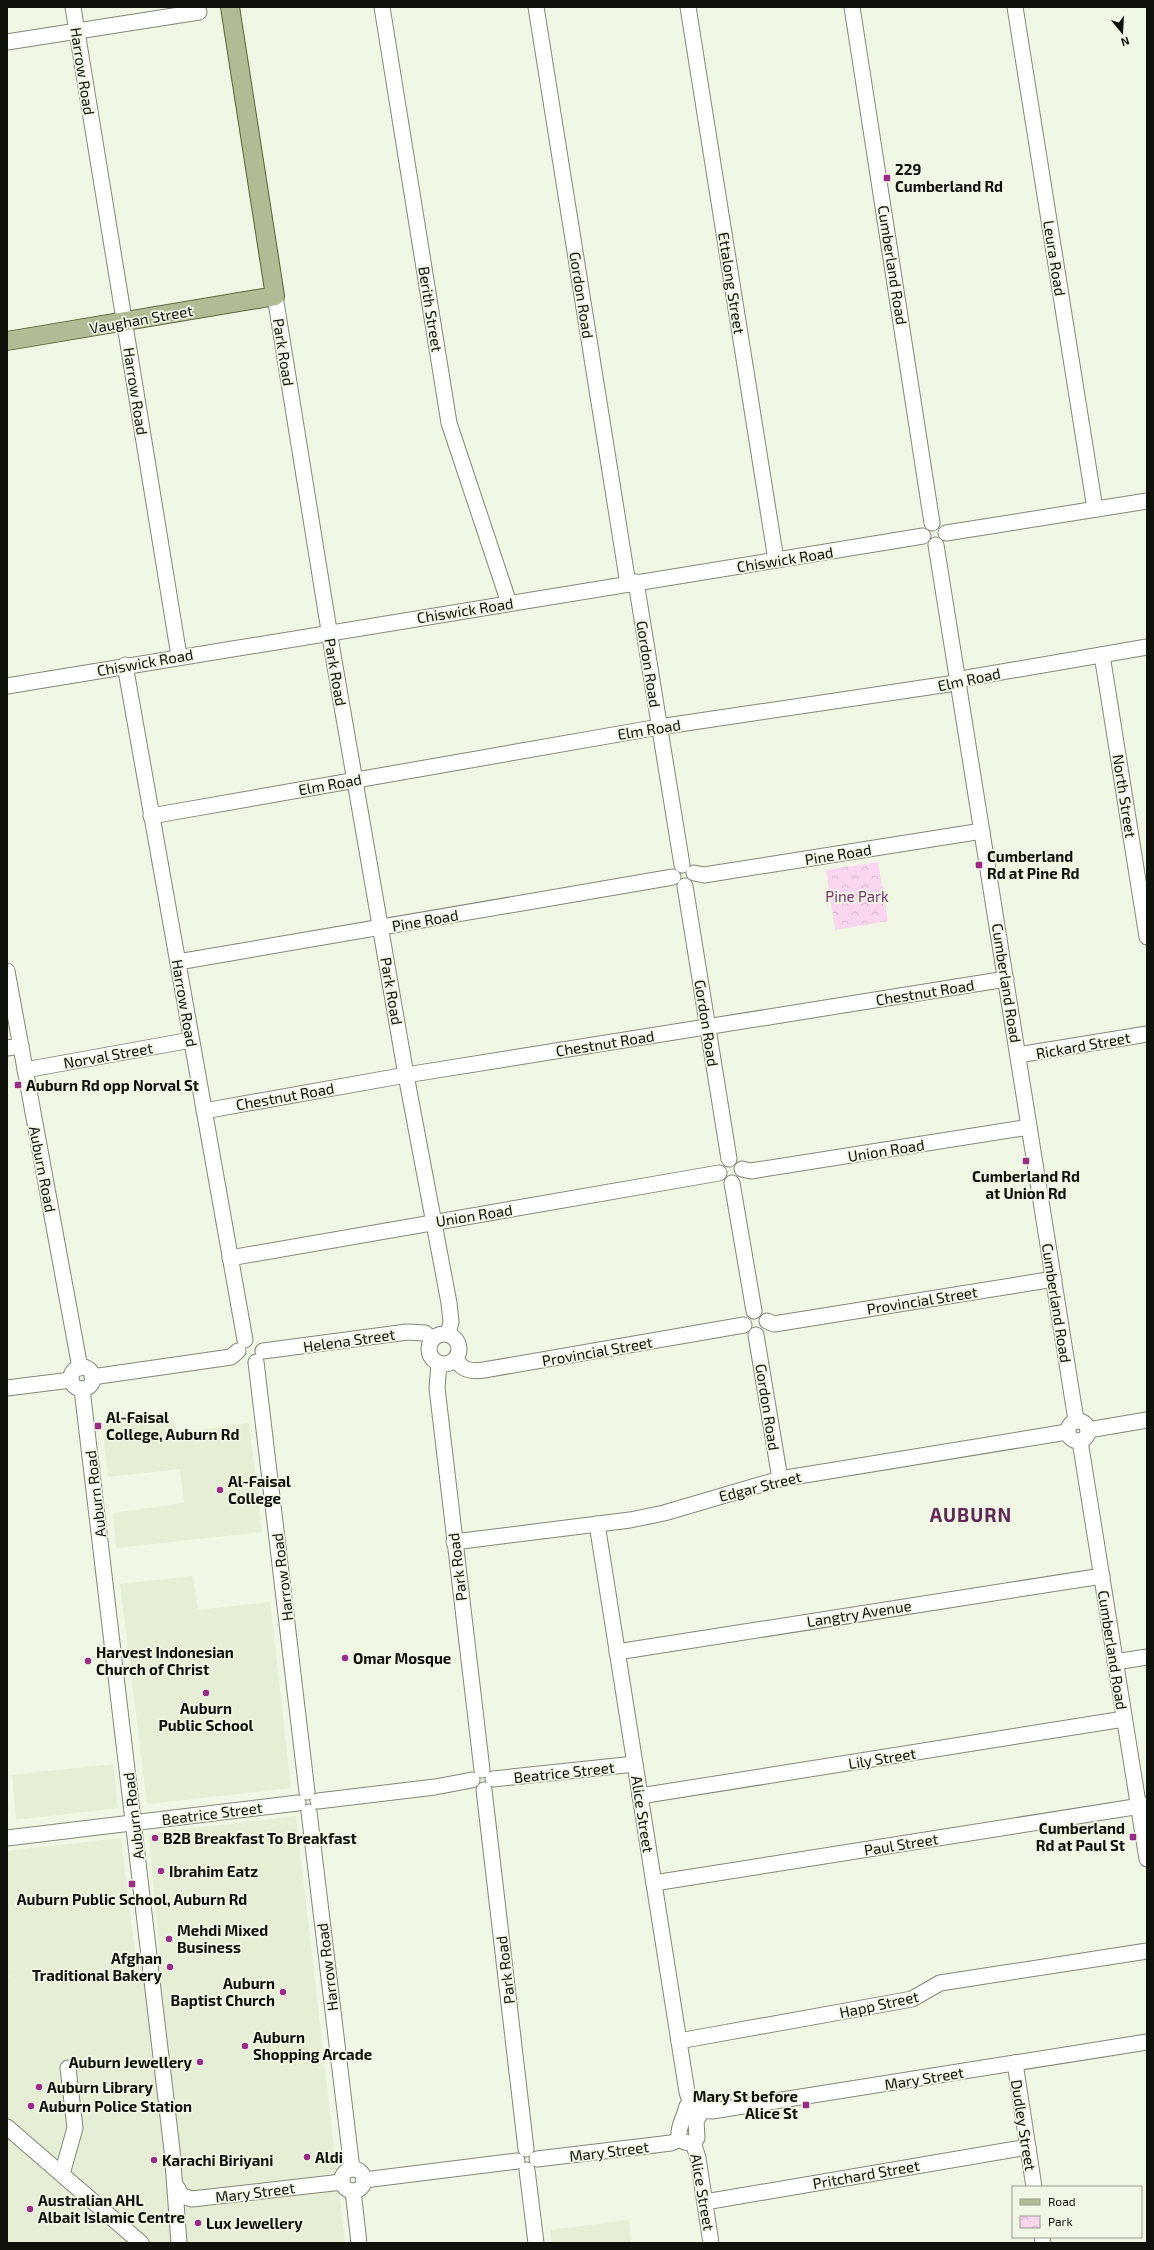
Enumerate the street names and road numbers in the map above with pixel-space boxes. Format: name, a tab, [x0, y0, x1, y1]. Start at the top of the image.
street label: Harrow Road	[67, 26, 99, 116]
street label: Cumberland Road	[875, 204, 911, 326]
street label: Leura Road	[1040, 219, 1070, 297]
street label: Ettalong Street	[715, 231, 749, 336]
street label: Gordon Road	[566, 250, 598, 340]
street label: Berith Street	[415, 265, 447, 353]
street label: Vaughan Street	[88, 301, 194, 337]
street label: Park Road	[270, 317, 298, 387]
street label: Harrow Road	[120, 346, 152, 436]
street label: Chiswick Road	[735, 542, 835, 576]
street label: Chiswick Road	[415, 593, 515, 627]
street label: Gordon Road	[633, 619, 665, 709]
street label: Park Road	[321, 637, 351, 707]
street label: Chiswick Road	[95, 645, 195, 679]
street label: Elm Road	[936, 664, 1002, 694]
street label: Elm Road	[616, 715, 682, 743]
street label: North Street	[1109, 753, 1141, 839]
street label: Elm Road	[297, 770, 363, 798]
street label: Pine Road	[803, 840, 873, 868]
street label: Pine Road	[390, 905, 460, 935]
street label: Cumberland Road	[989, 922, 1025, 1044]
street label: Park Road	[377, 956, 407, 1026]
street label: Harrow Road	[168, 958, 202, 1048]
street label: Chestnut Road	[874, 975, 976, 1009]
street label: Gordon Road	[691, 978, 723, 1068]
street label: Chestnut Road	[554, 1026, 656, 1060]
street label: Rickard Street	[1034, 1028, 1132, 1062]
street label: Norval Street	[62, 1038, 154, 1072]
street label: Chestnut Road	[234, 1078, 336, 1114]
street label: Auburn Road	[26, 1124, 60, 1214]
street label: Union Road	[846, 1135, 926, 1165]
street label: Union Road	[434, 1200, 514, 1230]
street label: Cumberland Road	[1039, 1242, 1075, 1364]
street label: Provincial Street	[865, 1282, 979, 1318]
street label: Helena Street	[302, 1325, 396, 1355]
street label: Provincial Street	[540, 1332, 654, 1370]
street label: Gordon Road	[752, 1362, 784, 1452]
street label: Auburn Road	[81, 1449, 109, 1539]
street label: Edgar Street	[717, 1467, 803, 1505]
street label: Harrow Road	[268, 1532, 296, 1622]
street label: Park Road	[444, 1532, 470, 1602]
street label: Cumberland Road	[1095, 1589, 1131, 1711]
street label: Langtry Avenue	[805, 1596, 913, 1630]
street label: Lily Street	[847, 1744, 917, 1772]
street label: Beatrice Street	[513, 1758, 616, 1786]
street label: Auburn Road	[119, 1771, 147, 1861]
street label: Alice Street	[628, 1774, 658, 1854]
street label: Beatrice Street	[161, 1798, 264, 1828]
street label: Paul Street	[863, 1829, 940, 1859]
street label: Harrow Road	[313, 1922, 341, 2012]
street label: Park Road	[492, 1935, 518, 2005]
street label: Happ Street	[838, 1987, 921, 2021]
street label: Mary Street	[883, 2063, 965, 2093]
street label: Dudley Street	[1008, 2078, 1040, 2172]
street label: Mary Street	[568, 2137, 650, 2165]
street label: Alice Street	[687, 2152, 719, 2232]
street label: Pritchard Street	[811, 2156, 921, 2192]
street label: Mary Street	[214, 2178, 296, 2206]

